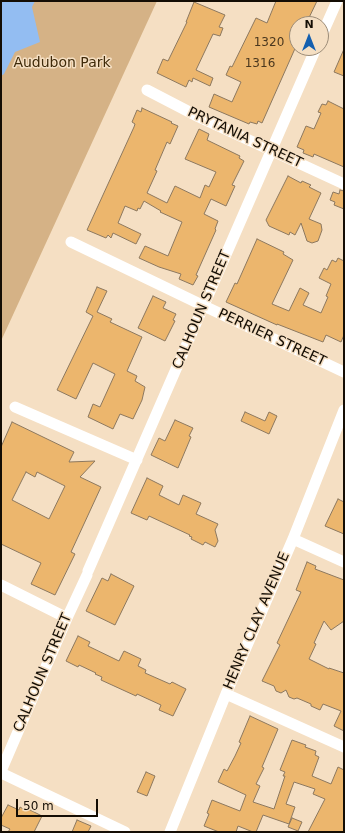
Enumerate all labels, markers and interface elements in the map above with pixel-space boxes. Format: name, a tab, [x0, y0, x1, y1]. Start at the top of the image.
north arrow	[289, 16, 329, 56]
text: N	[304, 18, 314, 31]
house number: 1320	[254, 36, 284, 50]
park label: Audubon Park	[13, 55, 111, 71]
house number: 1316	[245, 57, 275, 71]
street label: PRYTANIA STREET	[185, 104, 305, 172]
street label: CALHOUN STREET	[169, 248, 235, 372]
street label: PERRIER STREET	[215, 306, 329, 370]
street label: HENRY CLAY AVENUE	[220, 550, 294, 692]
street label: CALHOUN STREET	[10, 611, 76, 735]
scale bar	[18, 791, 100, 817]
text: 50 m	[23, 799, 54, 813]

